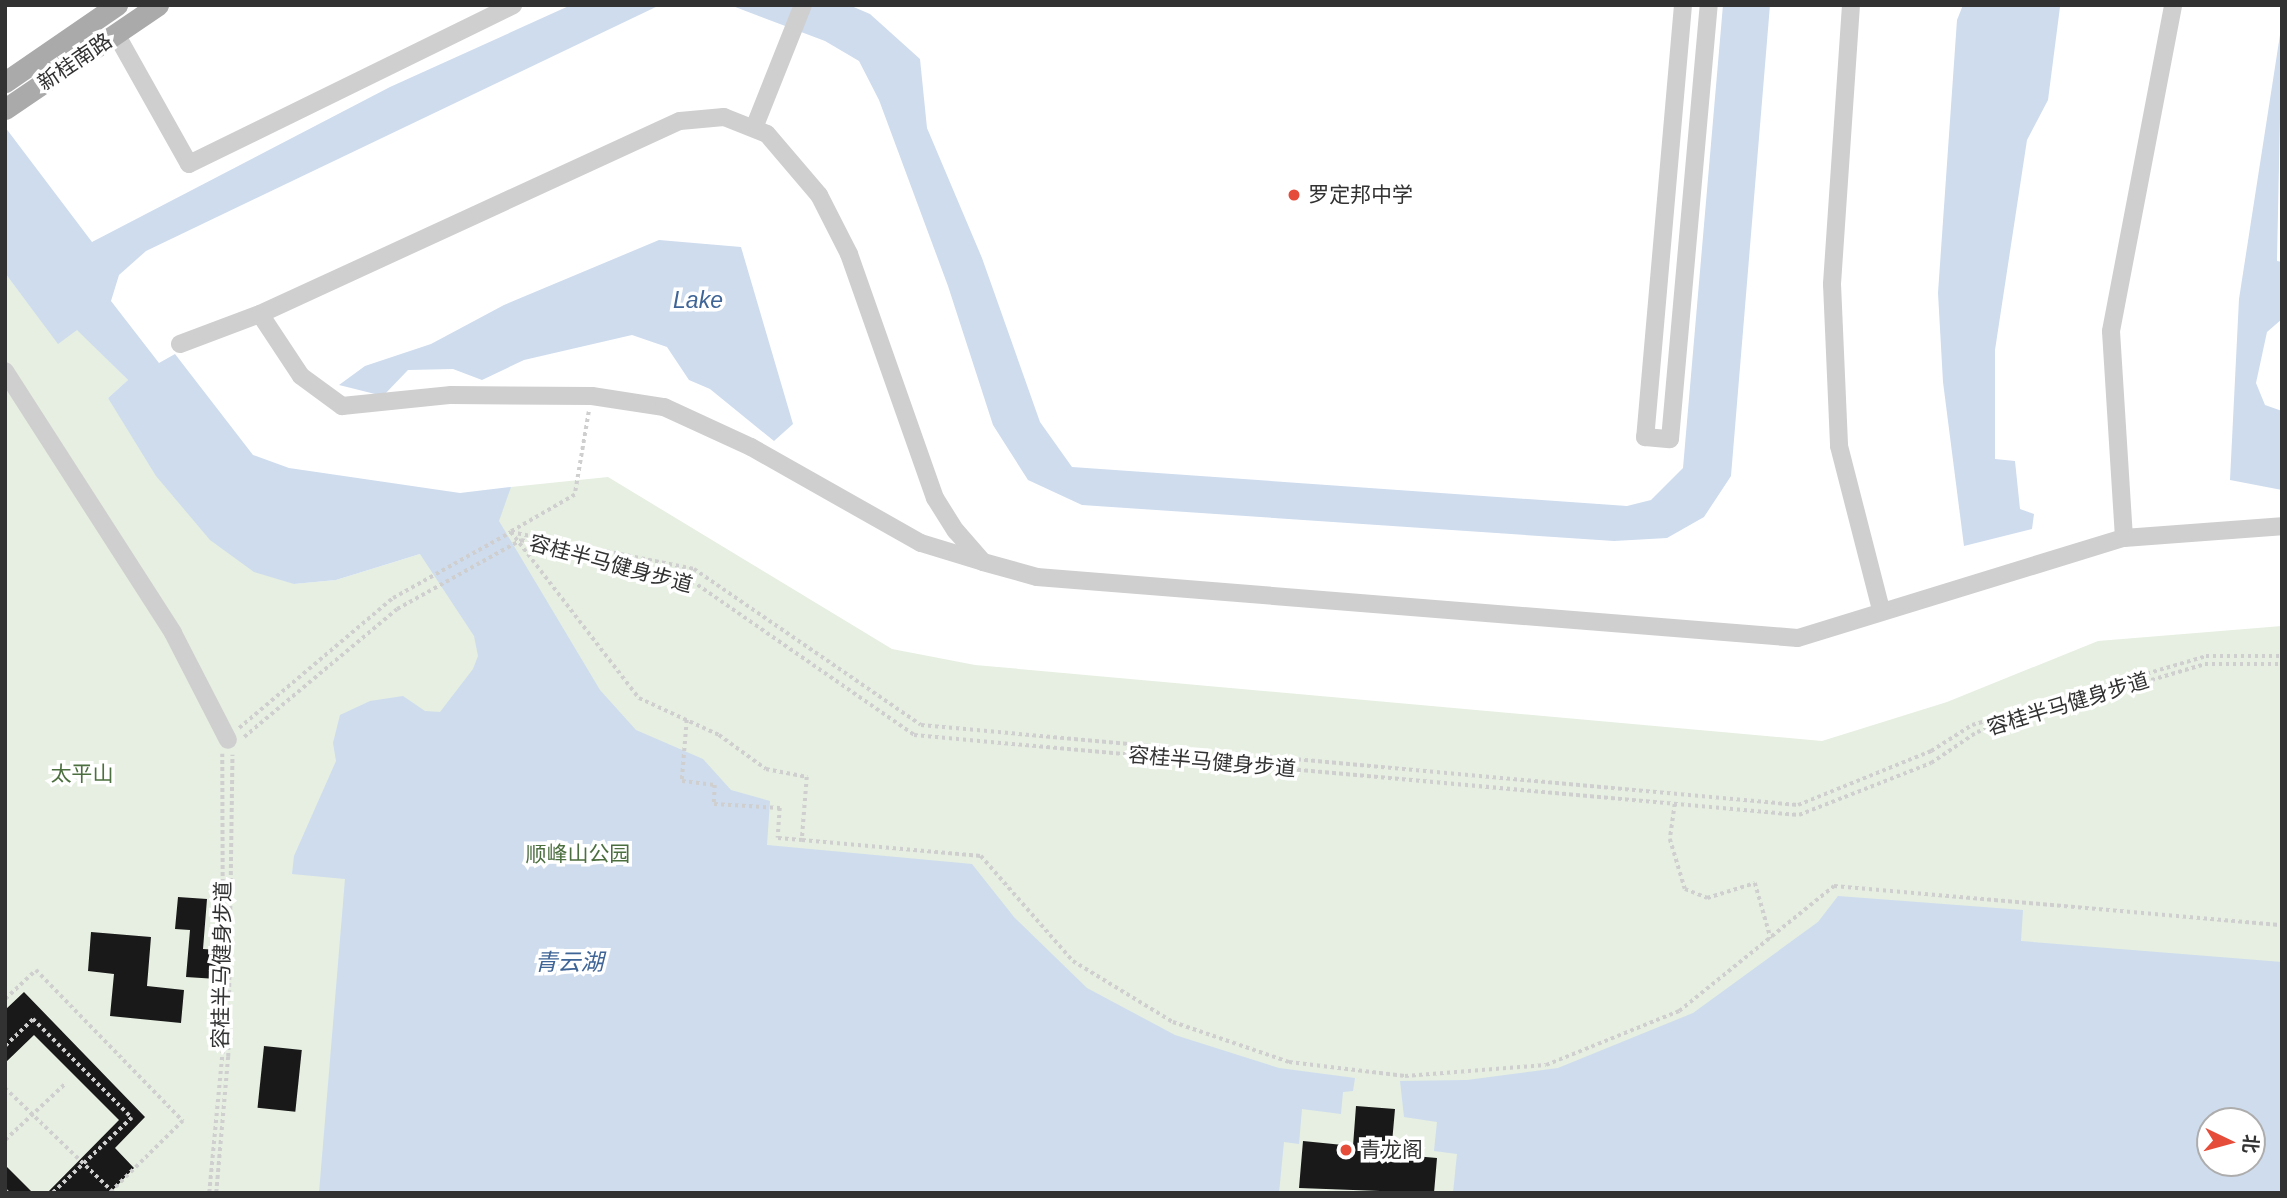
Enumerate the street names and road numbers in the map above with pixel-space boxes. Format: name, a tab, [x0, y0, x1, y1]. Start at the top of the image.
street label: 新桂南路	[33, 28, 117, 96]
street label: 容桂半马健身步道	[527, 530, 695, 598]
street label: 容桂半马健身步道	[1984, 667, 2152, 741]
street label: 容桂半马健身步道	[1127, 742, 1297, 782]
street label: 容桂半马健身步道	[208, 881, 236, 1049]

